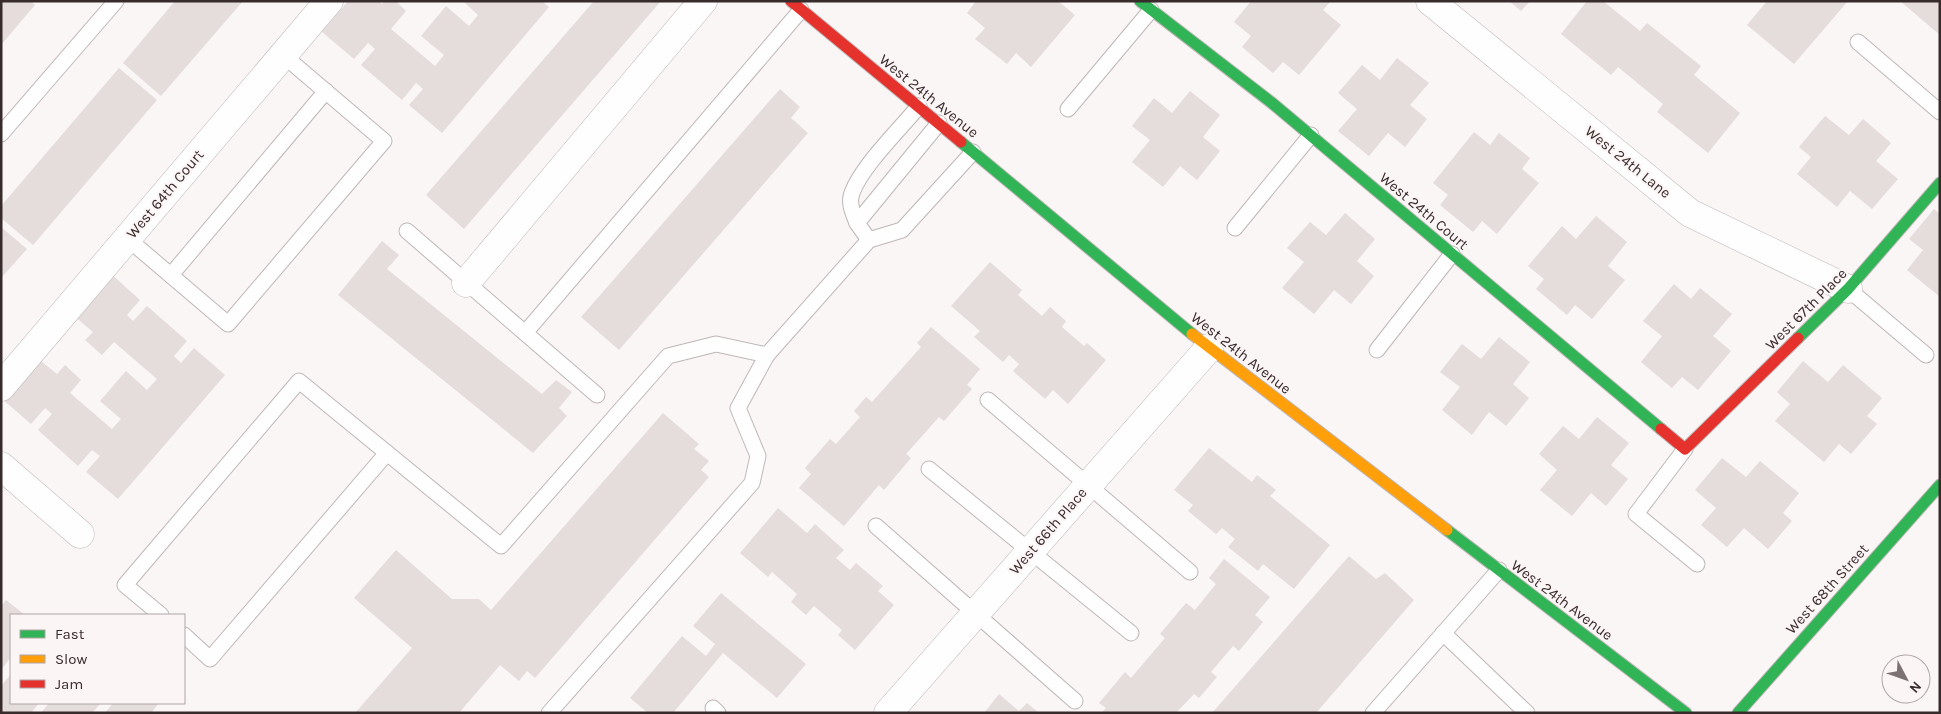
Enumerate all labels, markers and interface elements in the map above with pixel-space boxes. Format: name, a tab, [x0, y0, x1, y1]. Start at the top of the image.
street label: West 24th Avenue	[876, 50, 982, 142]
street label: West 24th Lane	[1582, 122, 1674, 202]
street label: West 64th Court	[123, 146, 208, 242]
street label: West 24th Court	[1376, 169, 1472, 254]
street label: West 67th Place	[1762, 265, 1850, 353]
street label: West 24th Avenue	[1187, 308, 1295, 398]
street label: West 66th Place	[1005, 484, 1091, 578]
street label: West 68th Street	[1782, 540, 1872, 638]
street label: West 24th Avenue	[1508, 556, 1616, 644]
legend	[10, 614, 185, 704]
text: Fast	[55, 625, 85, 643]
text: Slow	[55, 650, 87, 668]
north arrow	[1881, 654, 1931, 704]
text: Jam	[55, 675, 83, 693]
text: N	[1906, 678, 1925, 697]

